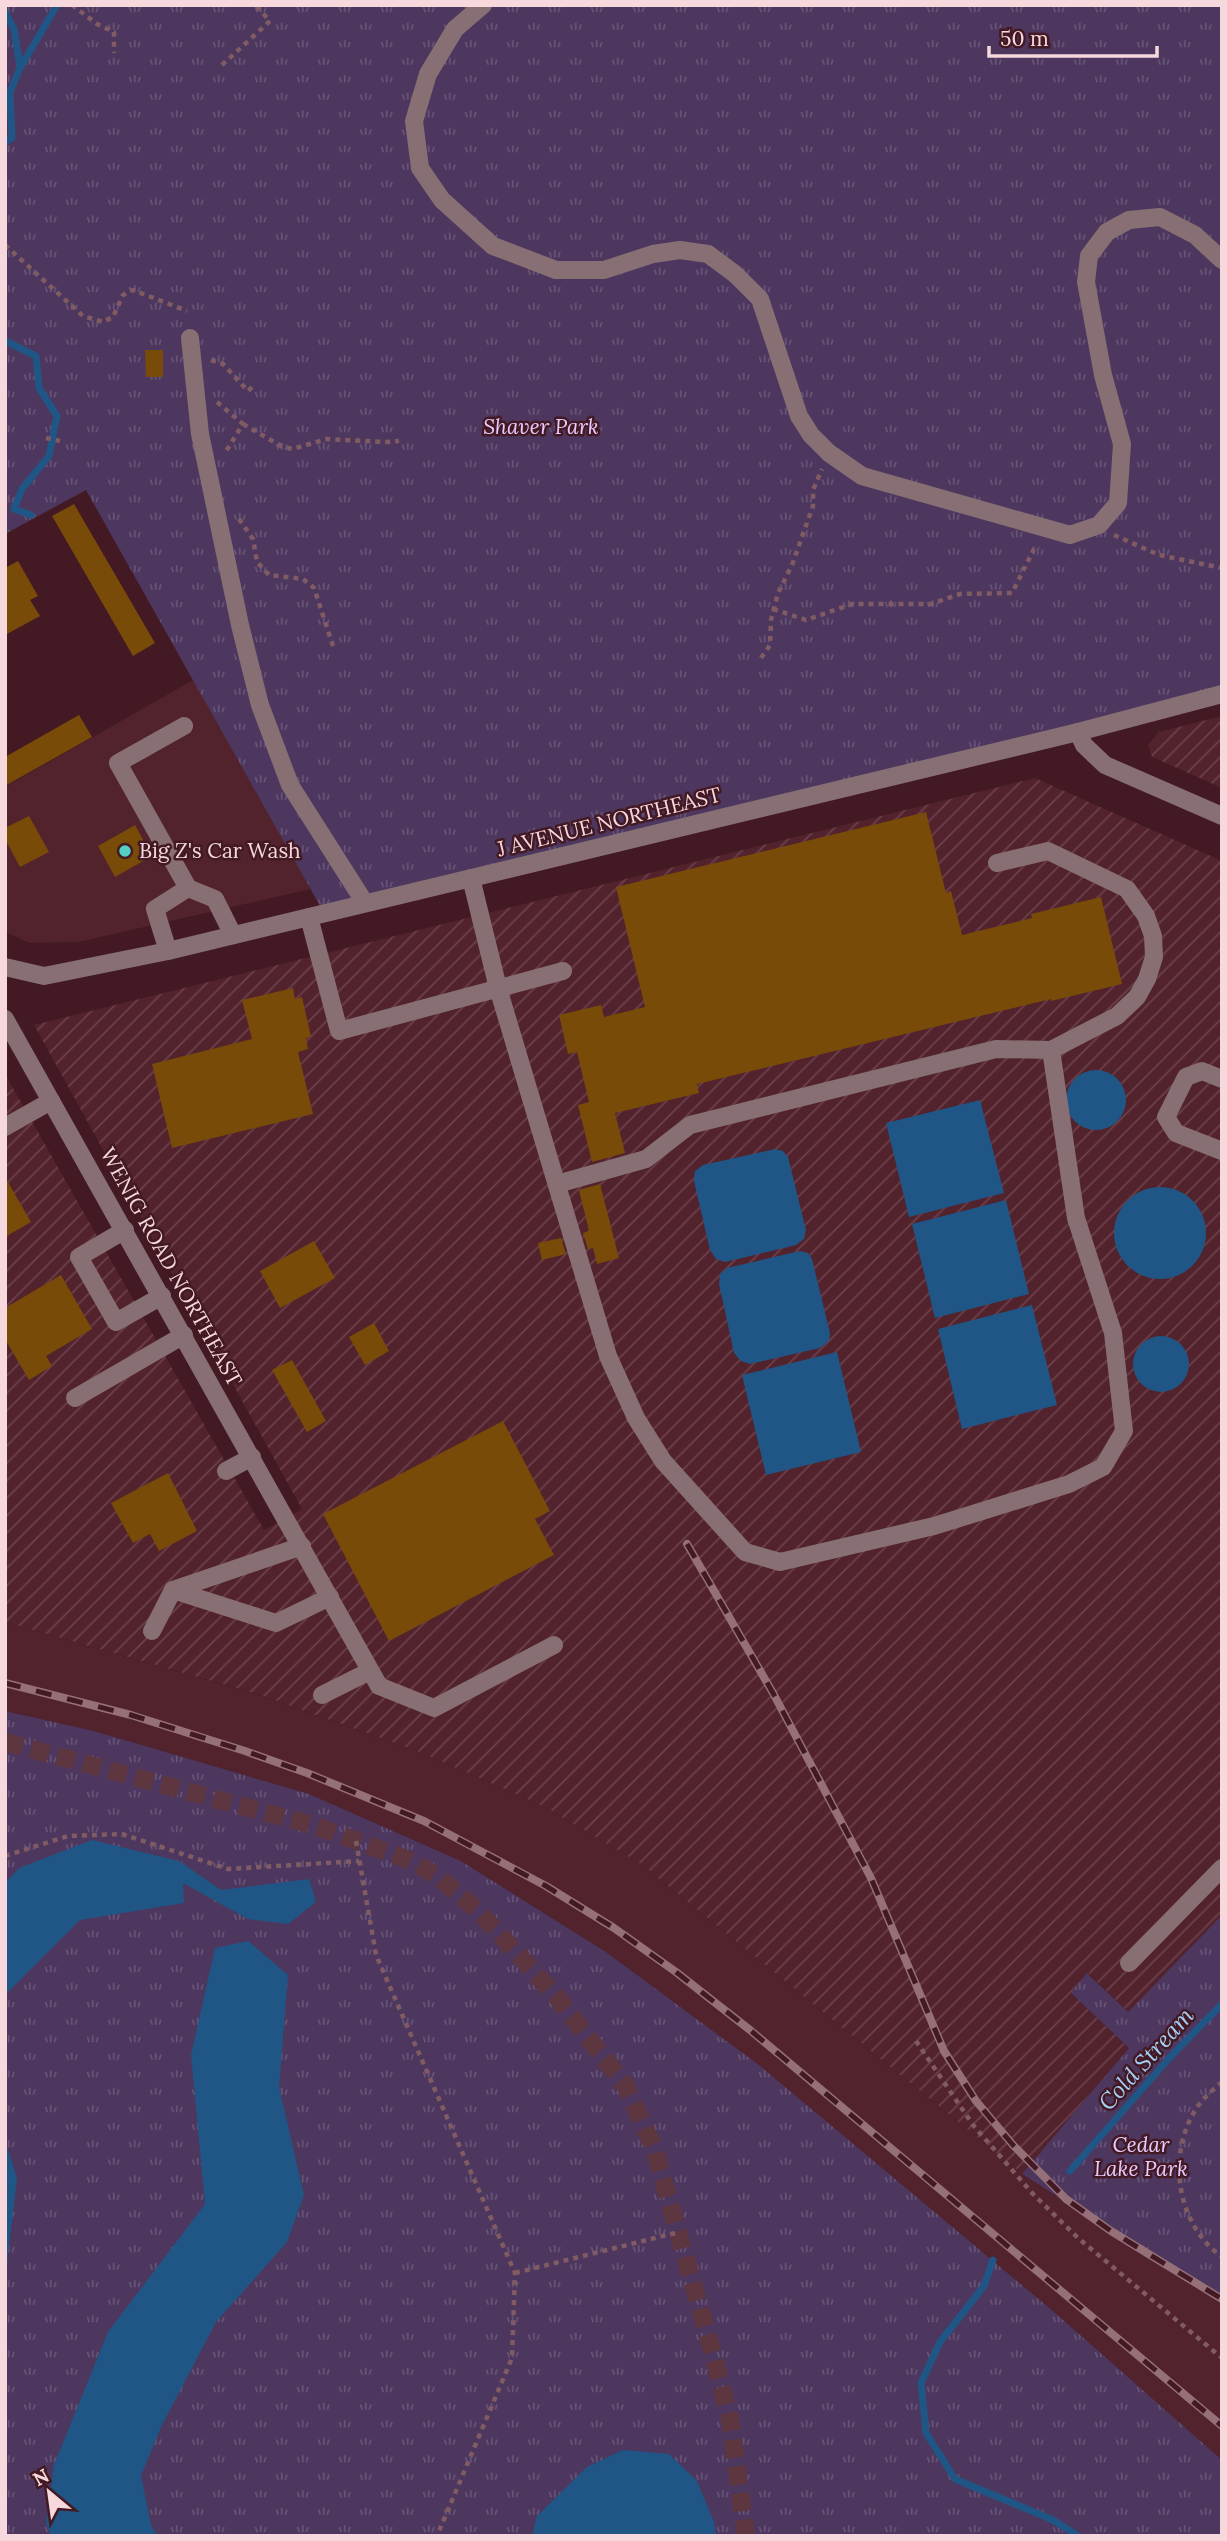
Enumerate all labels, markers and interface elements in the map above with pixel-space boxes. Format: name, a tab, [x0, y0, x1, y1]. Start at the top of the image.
scale bar	[989, 14, 1157, 58]
text: 50 m	[1000, 25, 1049, 52]
park label: Shaver Park	[483, 413, 599, 440]
street label: J AVENUE NORTHEAST	[493, 781, 724, 863]
place label: Big Z's Car Wash	[139, 837, 301, 864]
marker: Big Z's Car Wash	[117, 843, 133, 859]
street label: WENIG ROAD NORTHEAST	[94, 1143, 248, 1391]
water label: Cold Stream	[1092, 2001, 1199, 2116]
park label: Cedar Lake Park	[1094, 2131, 1188, 2182]
north arrow	[14, 2457, 84, 2527]
text: N	[29, 2463, 53, 2491]

